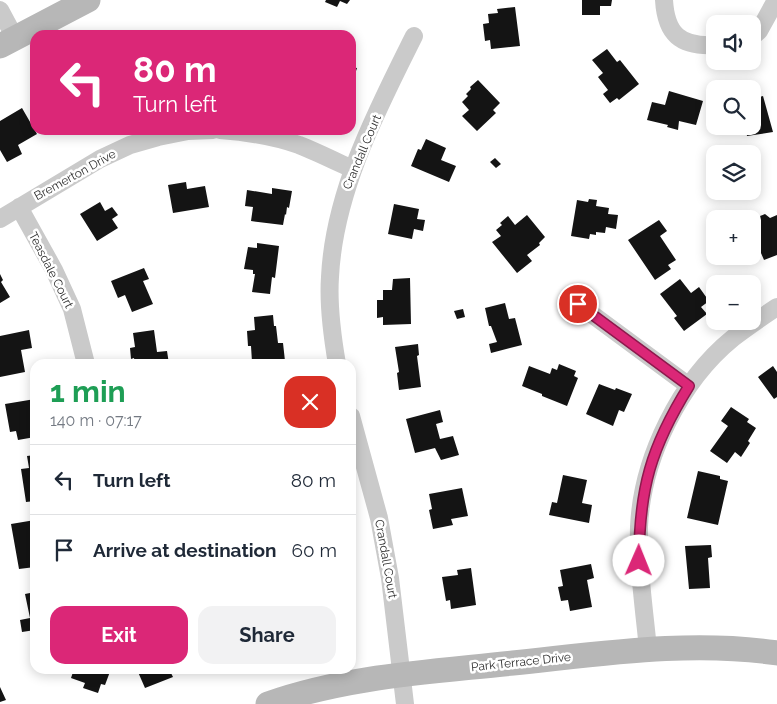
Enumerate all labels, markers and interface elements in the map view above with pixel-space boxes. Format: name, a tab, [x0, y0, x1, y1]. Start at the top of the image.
map controls	[706, 15, 761, 330]
button: sound	[706, 15, 761, 70]
text: 80 m	[133, 49, 217, 90]
icon: left	[50, 50, 115, 115]
button: search	[706, 80, 761, 135]
text: Turn left	[133, 91, 217, 117]
street label: Crandall Court	[340, 112, 384, 192]
button: layers	[706, 145, 761, 200]
street label: Bremerton Drive	[32, 147, 118, 203]
button: +	[706, 210, 761, 265]
street label: Teasdale Court	[26, 230, 76, 310]
button: −	[706, 275, 761, 330]
pin	[557, 283, 599, 325]
icon: arrive	[564, 290, 592, 318]
text: 1 min	[50, 374, 126, 409]
button: close	[284, 376, 336, 428]
text: 140 m · 07:17	[50, 411, 142, 430]
icon: left	[50, 466, 78, 494]
text: Turn left	[93, 469, 170, 491]
text: 80 m	[291, 469, 336, 491]
street label: Crandall Court	[372, 518, 400, 600]
position arrow	[612, 534, 664, 586]
icon: arrive	[50, 536, 78, 564]
text: Arrive at destination	[93, 539, 277, 561]
text: 60 m	[292, 539, 337, 561]
button: Exit	[50, 606, 188, 664]
button: Share	[198, 606, 336, 664]
street label: Park Terrace Drive	[470, 650, 572, 674]

